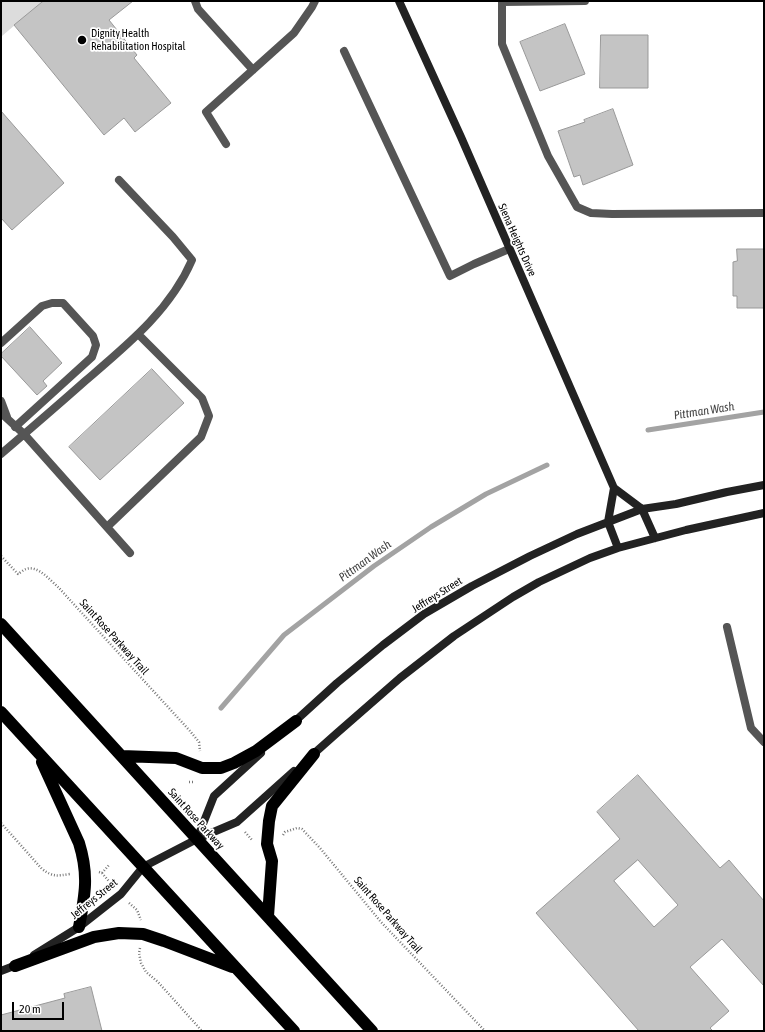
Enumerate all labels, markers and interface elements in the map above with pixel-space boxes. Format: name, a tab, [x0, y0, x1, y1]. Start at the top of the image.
place label: Dignity Health Rehabilitation Hospital	[91, 27, 186, 53]
marker: Dignity Health Rehabilitation Hospital	[76, 34, 88, 46]
street label: Siena Heights Drive	[495, 202, 539, 278]
water label: Pittman Wash	[673, 399, 735, 423]
water label: Pittman Wash	[336, 537, 394, 585]
street label: Jeffreys Street	[409, 574, 465, 616]
street label: Saint Rose Parkway Trail	[77, 597, 151, 677]
street label: Saint Rose Parkway	[165, 786, 227, 852]
street label: Saint Rose Parkway Trail	[351, 874, 425, 956]
street label: Jeffreys Street	[68, 876, 120, 922]
scale bar	[14, 994, 66, 1020]
text: 20 m	[19, 1002, 41, 1016]

